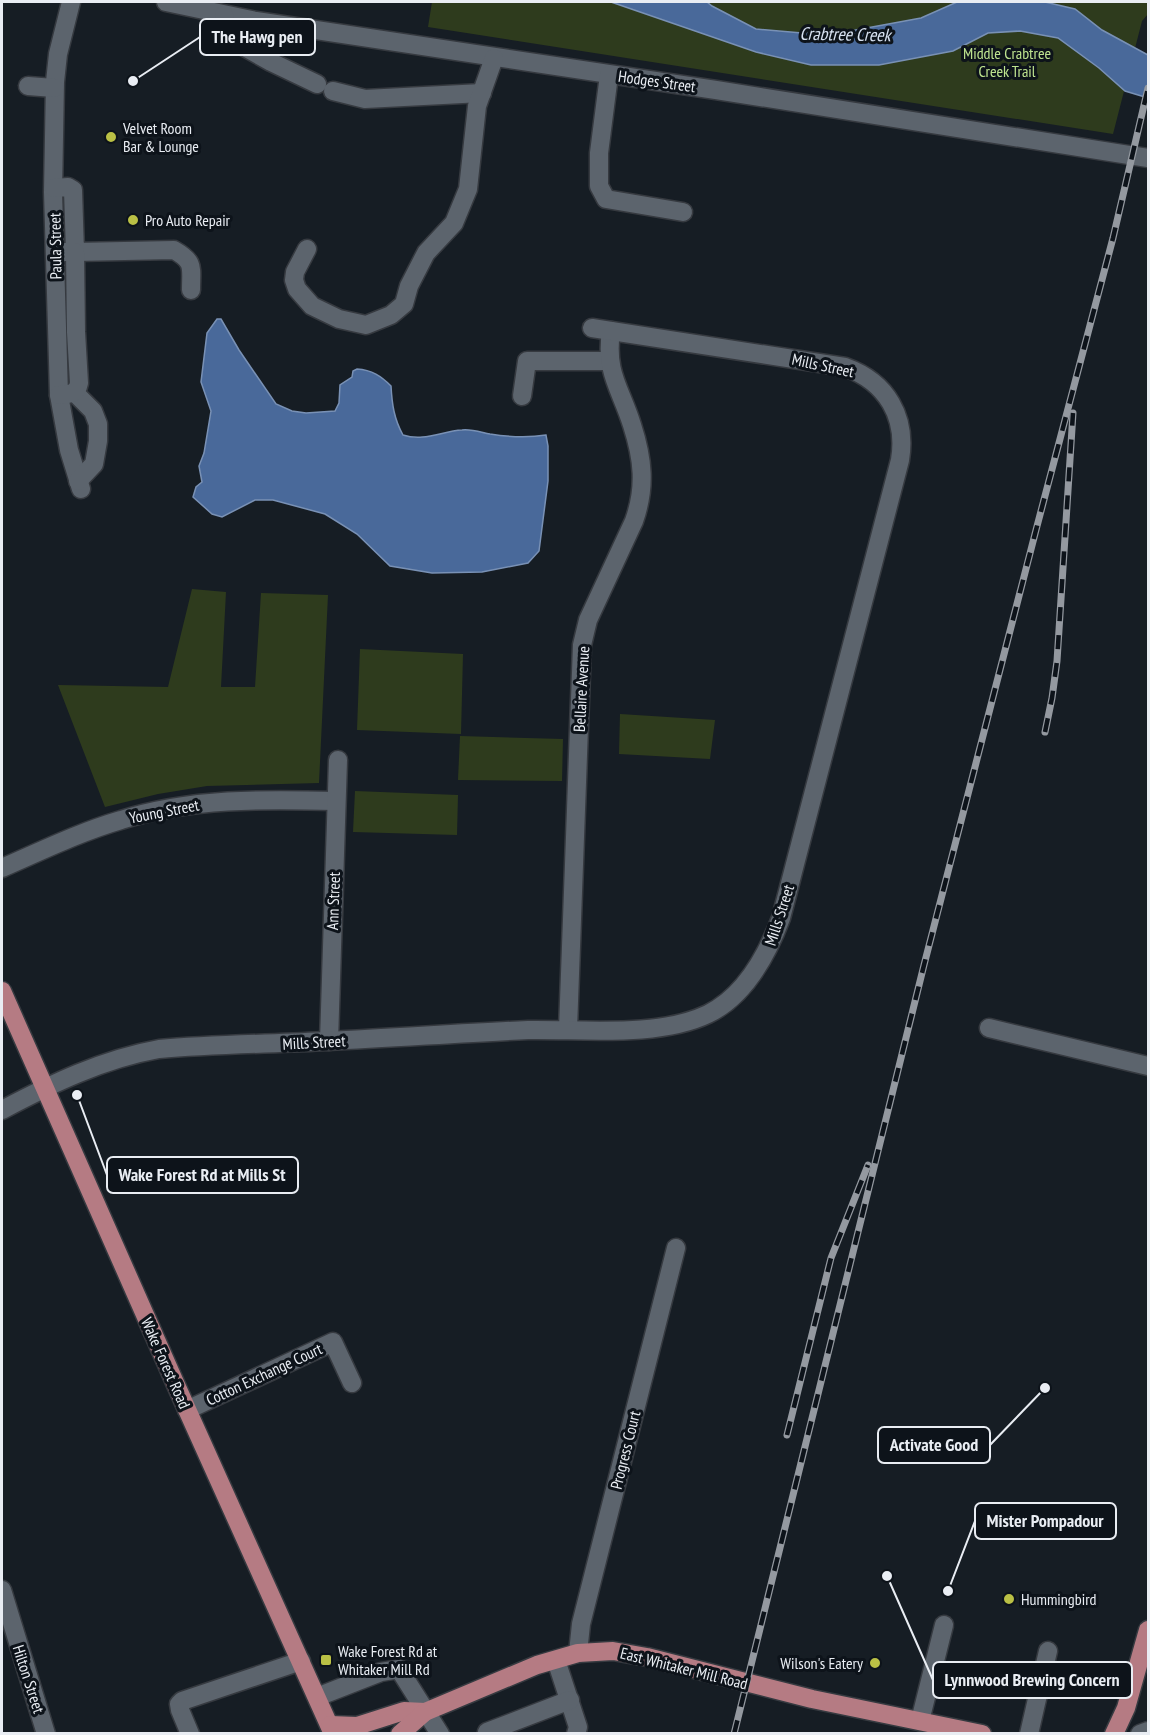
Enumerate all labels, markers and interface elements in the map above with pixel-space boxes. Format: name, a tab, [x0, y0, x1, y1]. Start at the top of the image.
callout: The Hawg pen	[200, 19, 315, 55]
water label: Crabtree Creek	[799, 22, 893, 46]
text: The Hawg pen	[211, 25, 303, 48]
park label: Middle Crabtree Creek Trail	[963, 43, 1051, 81]
street label: Hodges Street	[617, 66, 698, 96]
place label: Velvet Room Bar & Lounge	[122, 118, 199, 156]
marker: Velvet Room Bar & Lounge	[104, 130, 118, 144]
place label: Pro Auto Repair	[145, 210, 231, 230]
street label: Paula Street	[44, 212, 66, 280]
marker: Pro Auto Repair	[126, 213, 140, 227]
street label: Mills Street	[790, 349, 856, 381]
street label: Bellaire Avenue	[569, 646, 593, 732]
street label: Young Street	[128, 794, 201, 828]
street label: Ann Street	[322, 871, 344, 930]
street label: Mills Street	[760, 881, 798, 948]
street label: Mills Street	[282, 1030, 347, 1054]
callout: Wake Forest Rd at Mills St	[107, 1157, 298, 1193]
text: Wake Forest Rd at Mills St	[118, 1163, 286, 1186]
street label: Wake Forest Road	[137, 1314, 195, 1412]
street label: Cotton Exchange Court	[203, 1338, 326, 1410]
street label: Progress Court	[606, 1408, 645, 1491]
callout: Activate Good	[878, 1427, 990, 1463]
text: Activate Good	[889, 1433, 978, 1456]
callout: Mister Pompadour	[975, 1503, 1116, 1539]
text: Mister Pompadour	[987, 1509, 1104, 1532]
place label: Hummingbird	[1021, 1589, 1097, 1609]
marker: Hummingbird	[1002, 1592, 1016, 1606]
place label: Wake Forest Rd at Whitaker Mill Rd	[338, 1641, 438, 1679]
street label: Hilton Street	[9, 1642, 50, 1716]
street label: East Whitaker Mill Road	[618, 1643, 750, 1694]
marker: Wake Forest Rd at Whitaker Mill Rd	[319, 1653, 333, 1667]
place label: Wilson's Eatery	[780, 1653, 863, 1673]
marker: Wilson's Eatery	[868, 1656, 882, 1670]
callout: Lynnwood Brewing Concern	[933, 1662, 1132, 1698]
text: Lynnwood Brewing Concern	[944, 1668, 1120, 1691]

